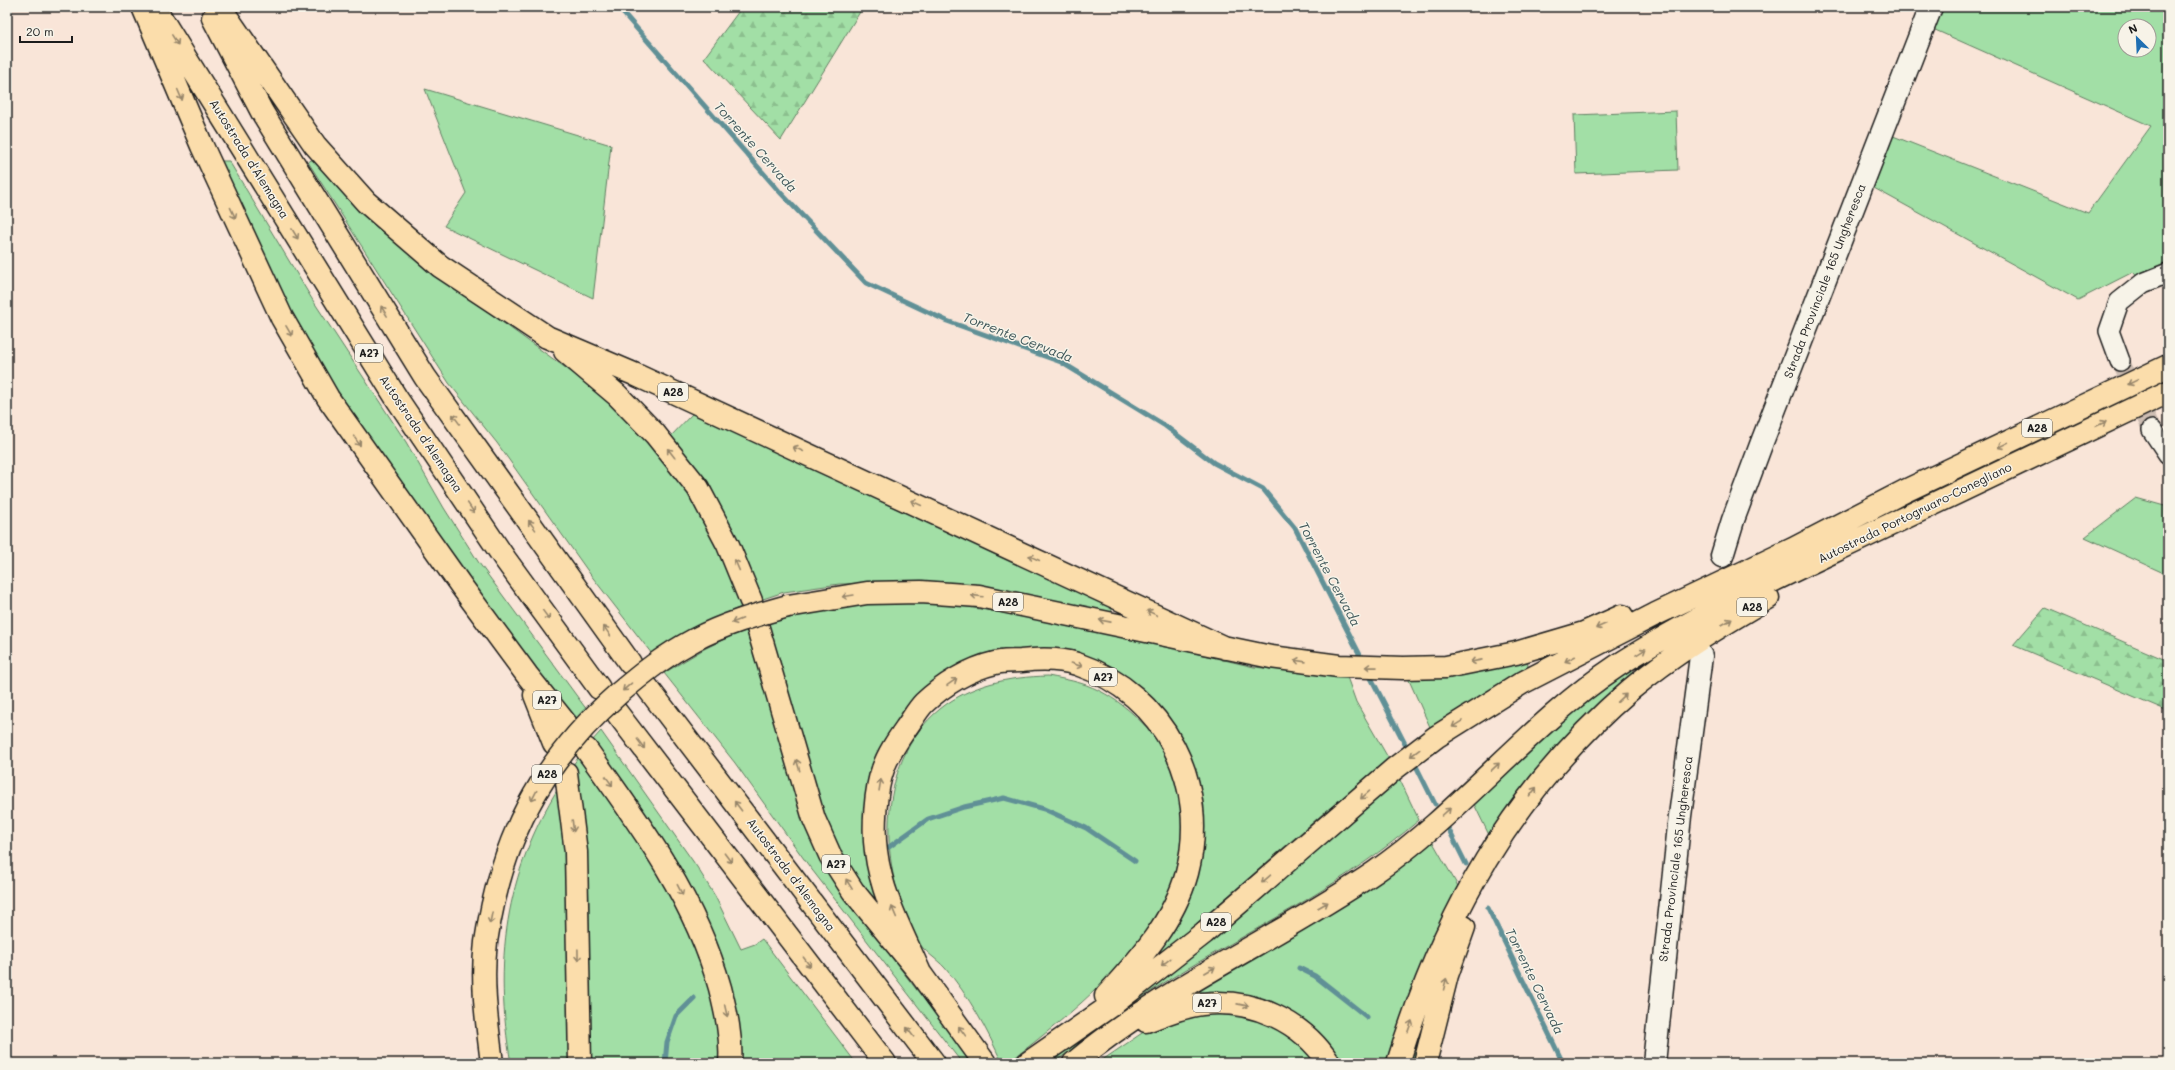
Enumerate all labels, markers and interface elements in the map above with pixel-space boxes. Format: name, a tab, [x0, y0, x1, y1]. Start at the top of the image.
scale bar	[20, 18, 72, 44]
north arrow	[2117, 18, 2157, 58]
text: N	[2126, 20, 2140, 37]
text: 20 m	[26, 23, 54, 39]
one-way arrow	[171, 34, 179, 45]
one-way arrow	[177, 88, 185, 100]
street label: Autostrada d'Alemagna	[207, 96, 293, 221]
water label: Torrente Cervada	[711, 98, 802, 196]
street label: Strada Provinciale 165 Ungheresca	[1779, 181, 1869, 380]
one-way arrow	[230, 207, 237, 219]
one-way arrow	[291, 228, 299, 240]
one-way arrow	[380, 306, 388, 317]
water label: Torrente Cervada	[961, 308, 1076, 365]
one-way arrow	[285, 325, 293, 337]
road number: A27	[355, 344, 383, 362]
street label: Autostrada d'Alemagna	[377, 372, 467, 495]
one-way arrow	[2127, 379, 2139, 386]
road number: A28	[658, 383, 688, 401]
one-way arrow	[452, 414, 460, 425]
road number: A28	[2022, 419, 2052, 437]
one-way arrow	[2095, 420, 2107, 427]
one-way arrow	[353, 436, 361, 447]
one-way arrow	[1997, 442, 2009, 449]
one-way arrow	[792, 445, 804, 452]
one-way arrow	[667, 448, 675, 459]
street label: Autostrada Portogruaro-Conegliano	[1815, 458, 2014, 566]
one-way arrow	[910, 499, 922, 506]
one-way arrow	[467, 503, 475, 514]
water label: Torrente Cervada	[1296, 518, 1365, 629]
one-way arrow	[528, 519, 536, 530]
one-way arrow	[1028, 554, 1040, 561]
one-way arrow	[733, 559, 740, 571]
one-way arrow	[841, 592, 854, 600]
one-way arrow	[971, 593, 984, 600]
road number: A28	[993, 593, 1023, 611]
road number: A28	[1737, 598, 1767, 616]
one-way arrow	[542, 609, 550, 620]
one-way arrow	[1146, 609, 1158, 616]
one-way arrow	[1098, 617, 1111, 625]
one-way arrow	[1721, 617, 1733, 625]
one-way arrow	[732, 618, 744, 626]
one-way arrow	[1595, 622, 1607, 630]
one-way arrow	[603, 625, 611, 636]
one-way arrow	[1635, 647, 1646, 656]
one-way arrow	[1564, 655, 1576, 663]
one-way arrow	[1294, 657, 1307, 665]
one-way arrow	[1470, 657, 1483, 665]
one-way arrow	[1071, 662, 1083, 670]
one-way arrow	[1365, 663, 1378, 671]
road number: A27	[1089, 668, 1117, 686]
one-way arrow	[947, 678, 958, 686]
one-way arrow	[621, 683, 632, 692]
road number: A27	[533, 691, 561, 709]
one-way arrow	[1617, 693, 1627, 703]
one-way arrow	[1452, 720, 1463, 728]
one-way arrow	[637, 738, 645, 749]
one-way arrow	[1410, 749, 1421, 758]
street label: Strada Provinciale 165 Ungheresca	[1654, 755, 1696, 963]
one-way arrow	[794, 759, 801, 772]
one-way arrow	[1490, 762, 1500, 772]
road number: A28	[532, 765, 562, 783]
one-way arrow	[605, 775, 613, 786]
one-way arrow	[876, 779, 884, 792]
one-way arrow	[1528, 787, 1537, 798]
one-way arrow	[529, 789, 537, 801]
one-way arrow	[1359, 790, 1370, 799]
one-way arrow	[734, 801, 742, 812]
one-way arrow	[1441, 808, 1451, 817]
street label: Autostrada d'Alemagna	[744, 815, 840, 934]
one-way arrow	[569, 819, 577, 832]
one-way arrow	[724, 853, 733, 864]
road number: A27	[822, 855, 850, 873]
one-way arrow	[1261, 875, 1271, 884]
one-way arrow	[844, 878, 852, 890]
one-way arrow	[677, 883, 684, 895]
one-way arrow	[1317, 901, 1329, 909]
one-way arrow	[890, 906, 897, 918]
one-way arrow	[487, 911, 495, 924]
road number: A28	[1201, 913, 1231, 931]
water label: Torrente Cervada	[1502, 925, 1569, 1037]
one-way arrow	[574, 948, 582, 961]
one-way arrow	[803, 956, 812, 967]
one-way arrow	[1160, 958, 1171, 967]
one-way arrow	[1204, 965, 1216, 973]
one-way arrow	[1441, 978, 1449, 991]
road number: A27	[1193, 994, 1221, 1012]
one-way arrow	[1237, 1001, 1250, 1009]
one-way arrow	[722, 1004, 730, 1017]
one-way arrow	[1407, 1020, 1415, 1032]
one-way arrow	[958, 1026, 966, 1037]
one-way arrow	[906, 1027, 914, 1038]

